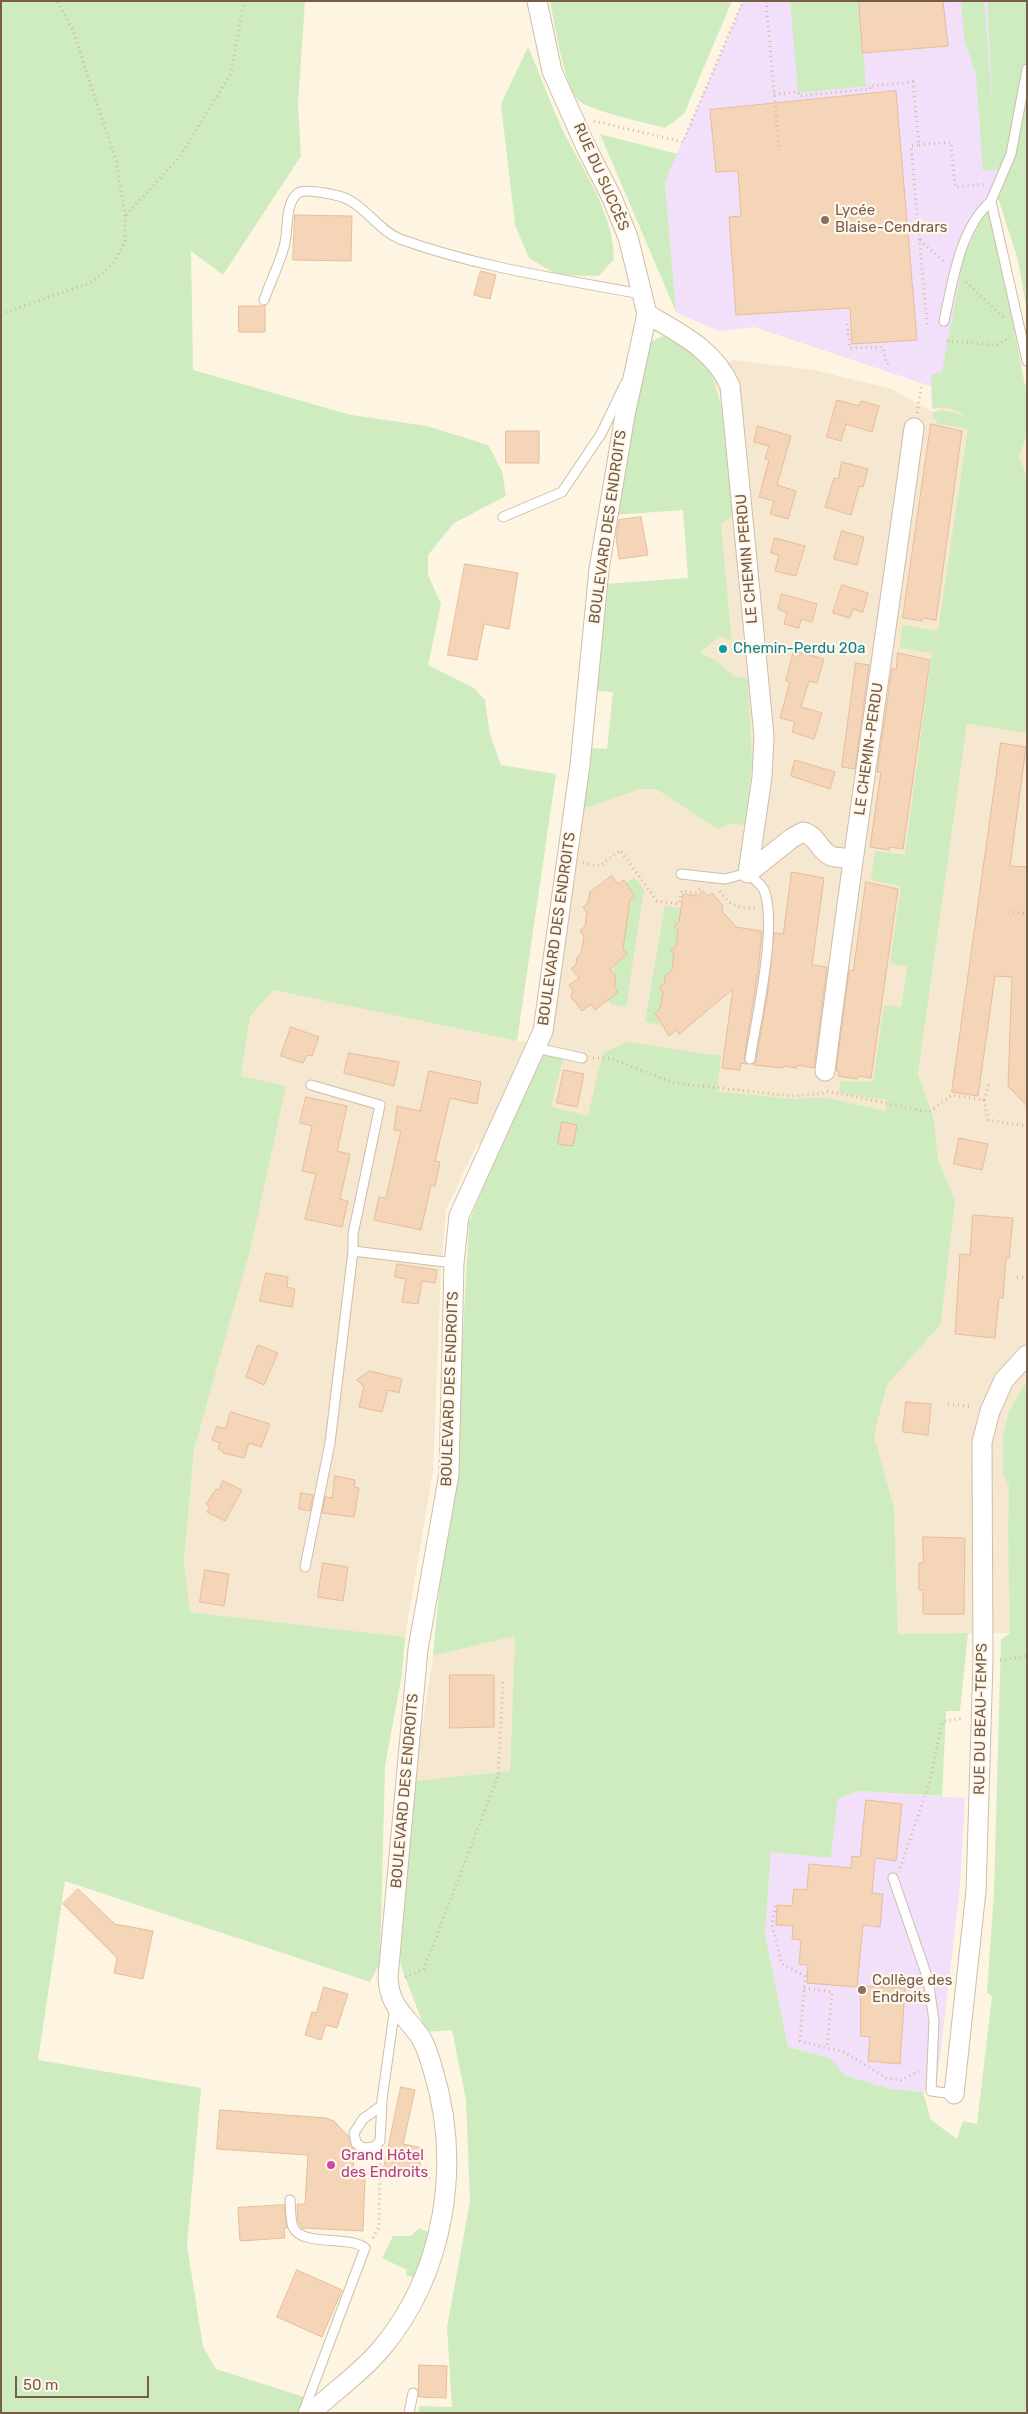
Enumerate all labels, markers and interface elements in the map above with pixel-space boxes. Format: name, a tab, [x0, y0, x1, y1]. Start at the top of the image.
street label: RUE DU SUCCÈS	[569, 120, 633, 234]
place label: Lycée Blaise-Cendrars	[835, 202, 947, 237]
marker: Lycée Blaise-Cendrars	[819, 214, 831, 226]
street label: BOULEVARD DES ENDROITS	[585, 429, 631, 625]
street label: LE CHEMIN PERDU	[732, 493, 762, 625]
place label: Chemin-Perdu 20a	[733, 640, 865, 658]
marker: Chemin-Perdu 20a	[717, 643, 729, 655]
street label: LE CHEMIN-PERDU	[851, 681, 887, 817]
street label: BOULEVARD DES ENDROITS	[534, 831, 580, 1027]
street label: BOULEVARD DES ENDROITS	[438, 1291, 462, 1487]
street label: RUE DU BEAU-TEMPS	[971, 1643, 991, 1795]
street label: BOULEVARD DES ENDROITS	[388, 1693, 422, 1889]
place label: Collège des Endroits	[872, 1972, 952, 2007]
marker: Collège des Endroits	[856, 1984, 868, 1996]
place label: Grand Hôtel des Endroits	[341, 2147, 428, 2182]
marker: Grand Hôtel des Endroits	[325, 2159, 337, 2171]
scale bar	[18, 2366, 151, 2398]
text: 50 m	[23, 2376, 58, 2394]

